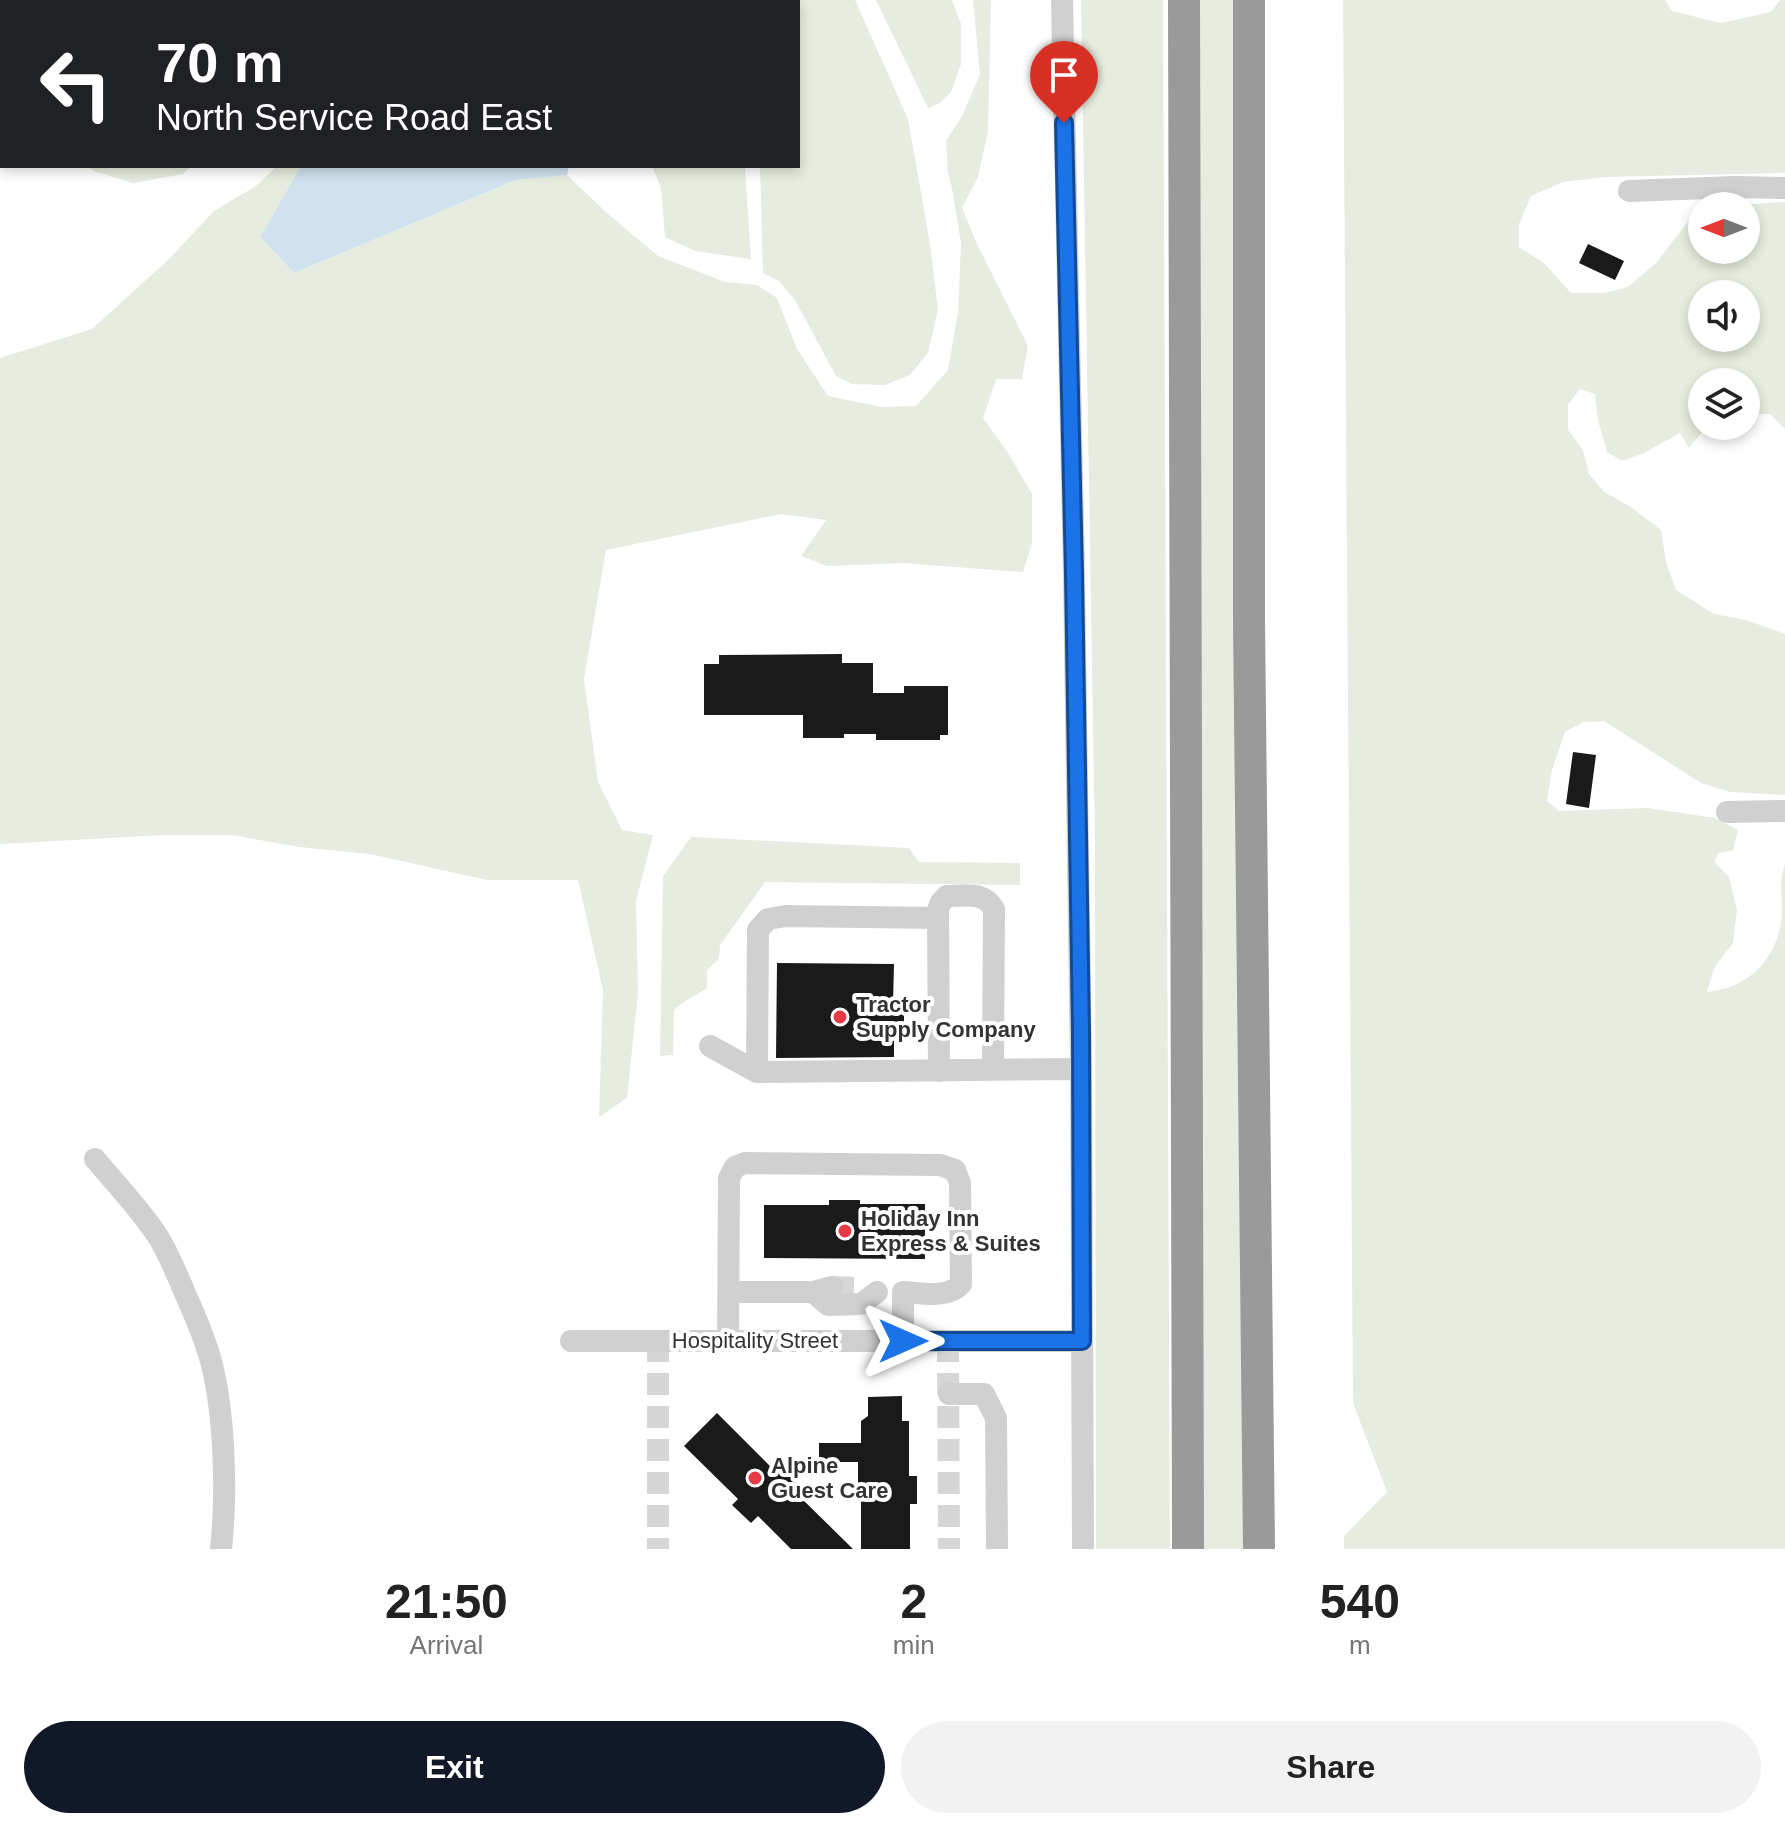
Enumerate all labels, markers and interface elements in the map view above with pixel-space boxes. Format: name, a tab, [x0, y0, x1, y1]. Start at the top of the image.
text: 70 m	[156, 31, 284, 94]
icon: left	[24, 32, 128, 136]
pin	[1030, 41, 1098, 123]
icon: arrive	[1042, 53, 1086, 97]
text: North Service Road East	[156, 97, 552, 138]
north arrow	[1688, 192, 1760, 264]
map controls	[1688, 192, 1760, 440]
button: sound	[1688, 280, 1760, 352]
button: layers	[1688, 368, 1760, 440]
place label: Tractor Supply Company	[856, 992, 1036, 1042]
marker: Tractor Supply Company	[831, 1008, 849, 1026]
place label: Holiday Inn Express & Suites	[861, 1206, 1041, 1256]
marker: Holiday Inn Express & Suites	[836, 1222, 854, 1240]
position arrow	[861, 1299, 945, 1383]
street label: Hospitality Street	[672, 1328, 838, 1353]
place label: Alpine Guest Care	[771, 1453, 888, 1503]
marker: Alpine Guest Care	[746, 1469, 764, 1487]
text: 21:50	[385, 1575, 508, 1628]
text: 2	[900, 1575, 927, 1628]
text: 540	[1320, 1575, 1400, 1628]
text: Arrival	[410, 1630, 483, 1660]
text: min	[893, 1630, 935, 1660]
text: m	[1349, 1630, 1371, 1660]
button: Exit	[24, 1721, 885, 1813]
button: Share	[901, 1721, 1761, 1813]

